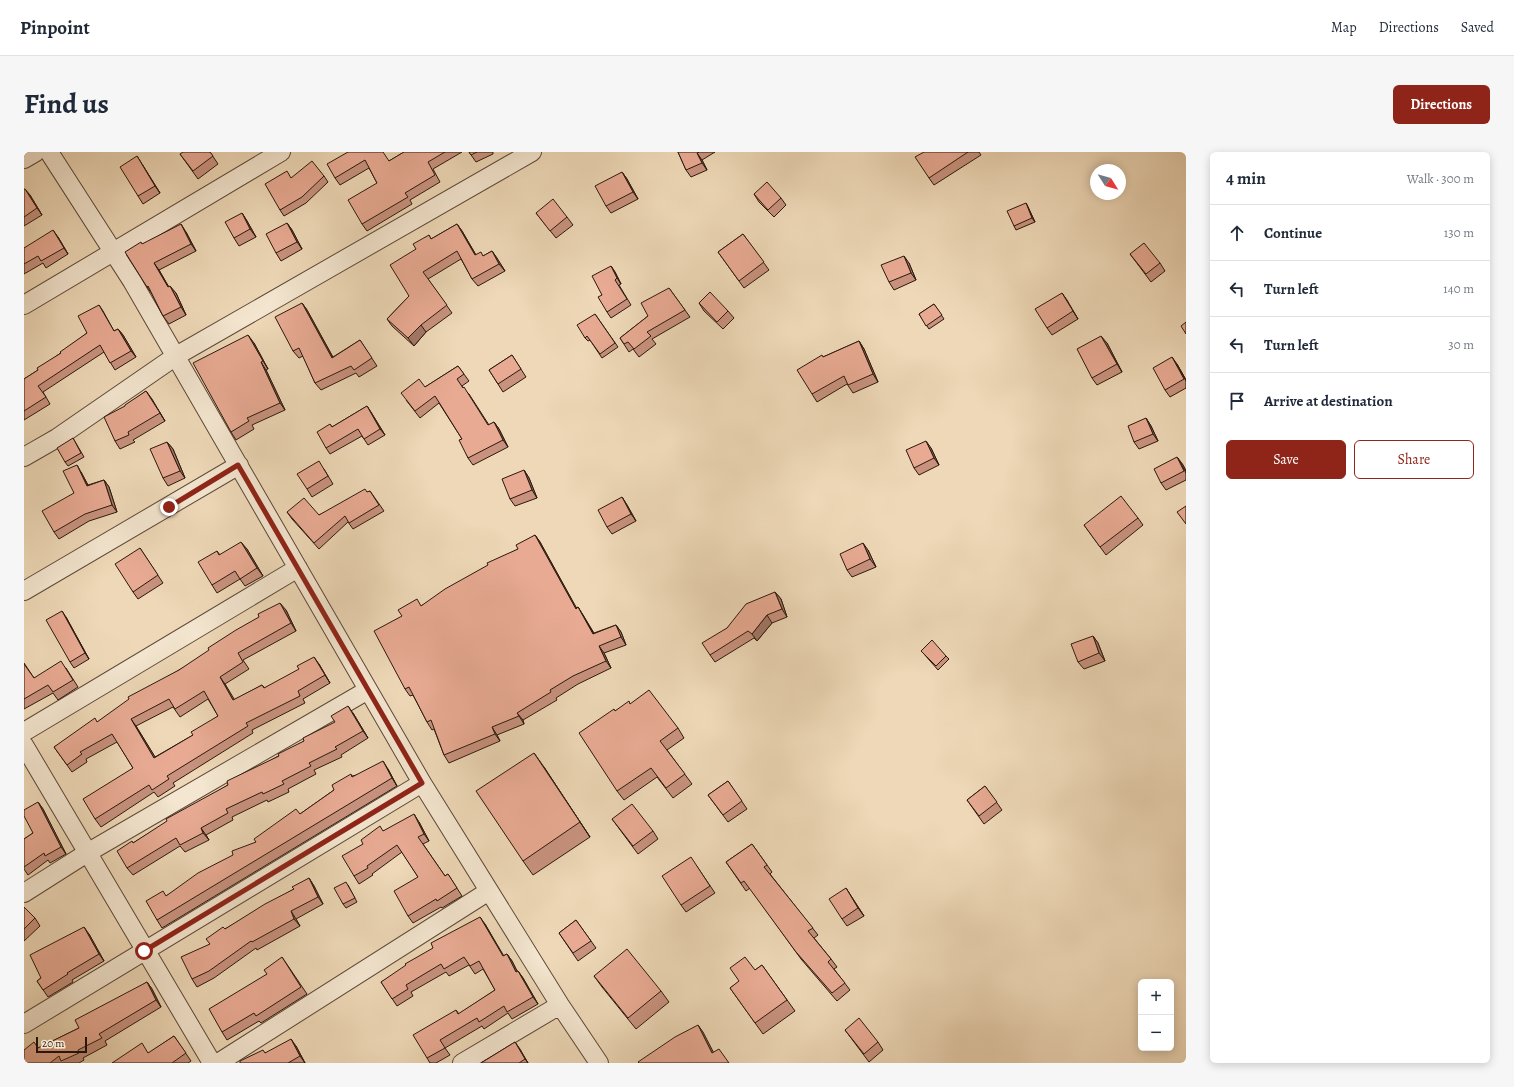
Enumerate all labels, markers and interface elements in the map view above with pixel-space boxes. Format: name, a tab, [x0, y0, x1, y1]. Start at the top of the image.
text: Pinpoint	[20, 15, 90, 41]
text: Map	[1331, 18, 1357, 37]
text: Directions	[1379, 18, 1439, 37]
text: Saved	[1461, 18, 1494, 37]
text: Find us	[24, 85, 109, 123]
button: Directions	[1393, 85, 1490, 124]
north arrow	[1090, 164, 1126, 200]
text: 4 min	[1226, 167, 1266, 190]
text: Walk · 300 m	[1407, 170, 1474, 187]
icon: ahead	[1226, 222, 1248, 244]
text: Continue	[1264, 223, 1322, 243]
text: 130 m	[1444, 224, 1474, 241]
icon: left	[1226, 278, 1248, 300]
text: Turn left	[1264, 279, 1319, 299]
text: 140 m	[1443, 280, 1474, 297]
icon: left	[1226, 334, 1248, 356]
text: Turn left	[1264, 335, 1319, 355]
text: 30 m	[1448, 336, 1474, 353]
icon: arrive	[1226, 390, 1248, 412]
text: Arrive at destination	[1264, 391, 1393, 411]
button: Save	[1226, 440, 1346, 479]
button: Share	[1354, 440, 1474, 479]
route end	[160, 498, 178, 516]
route start	[135, 942, 153, 960]
map controls	[1138, 979, 1174, 1051]
button: +	[1138, 979, 1174, 1015]
button: −	[1138, 1015, 1174, 1051]
scale bar	[36, 1035, 87, 1054]
text: 20 m	[42, 1036, 64, 1051]

